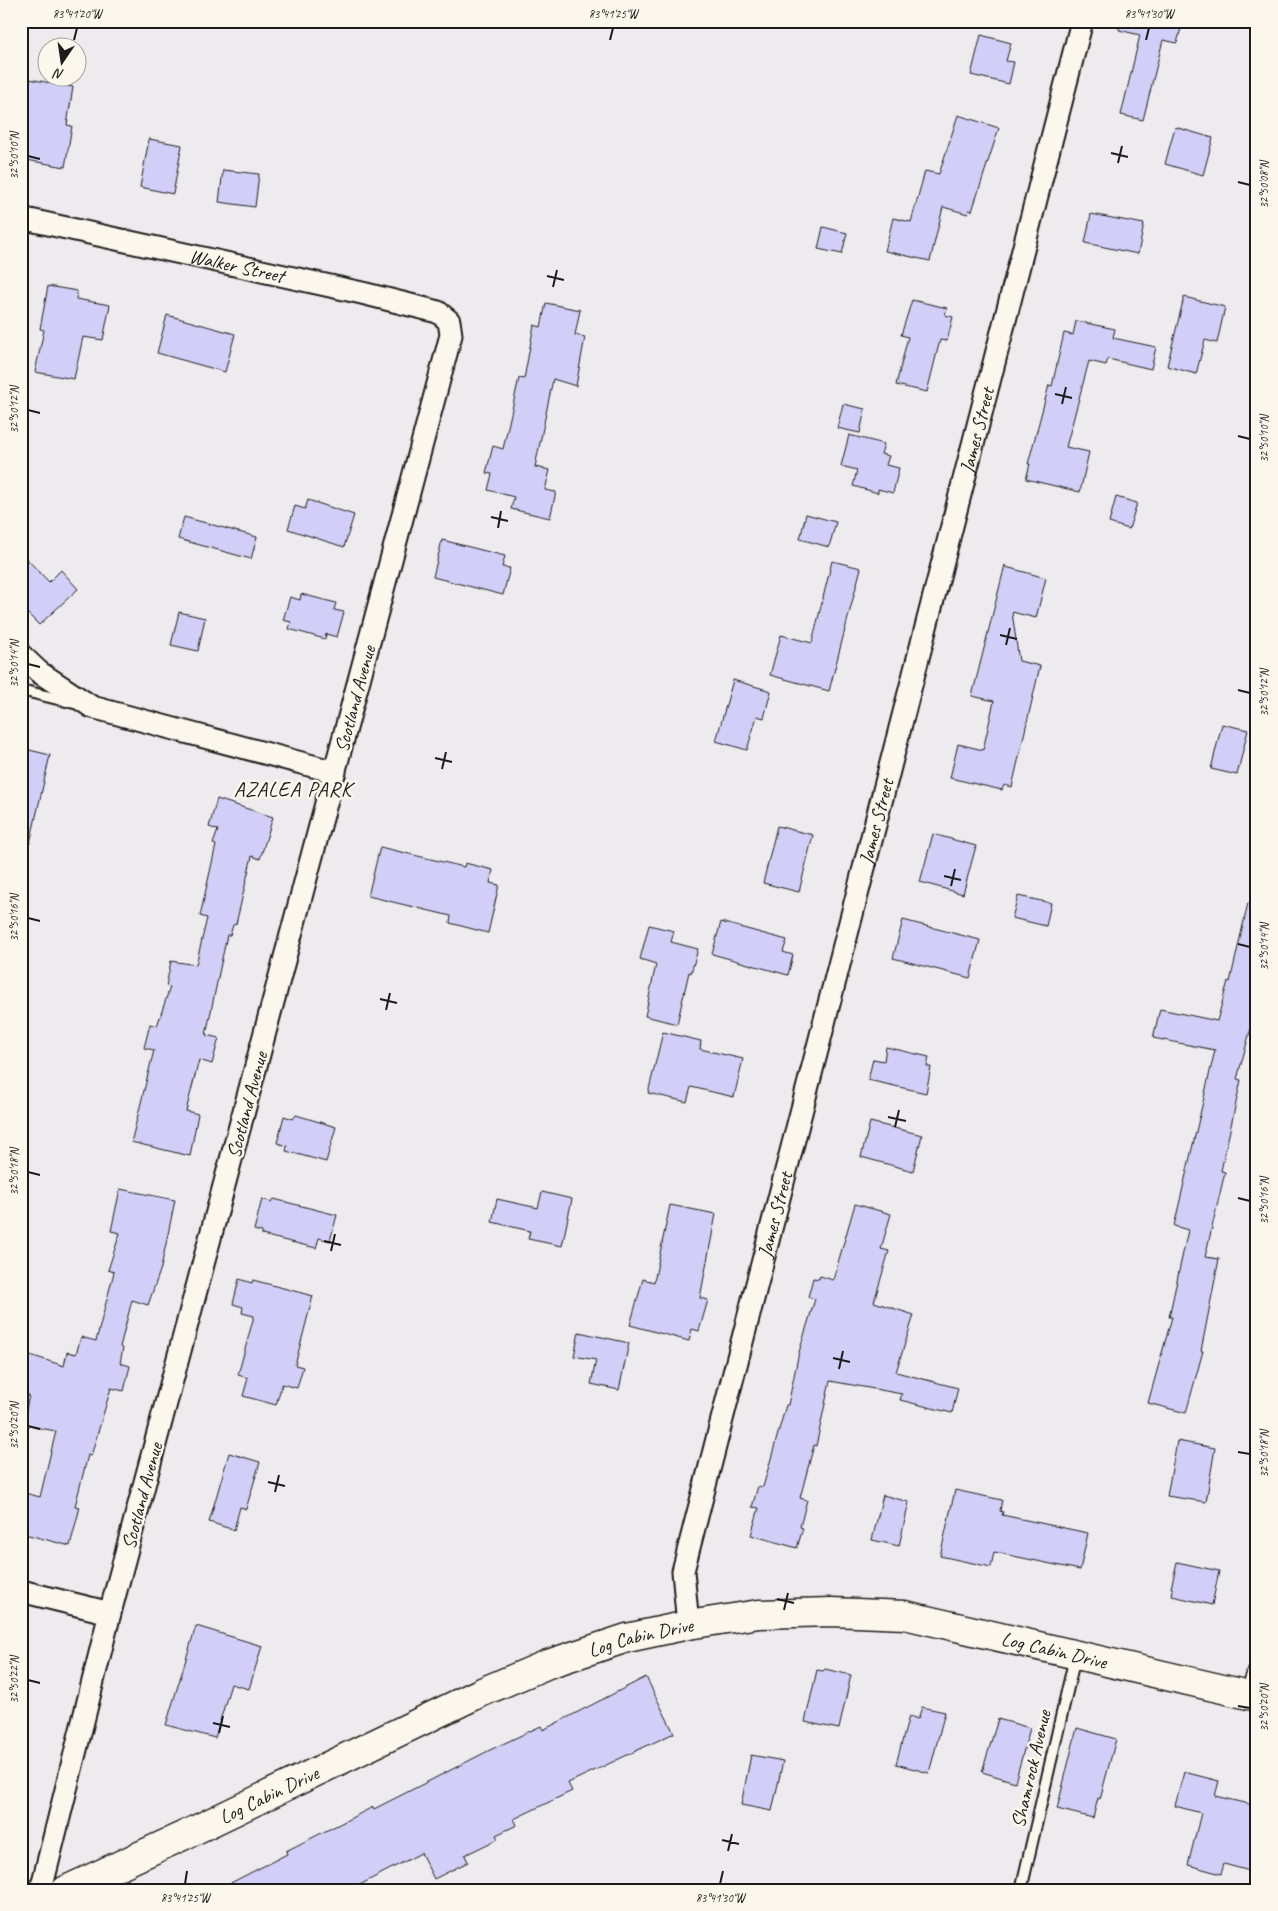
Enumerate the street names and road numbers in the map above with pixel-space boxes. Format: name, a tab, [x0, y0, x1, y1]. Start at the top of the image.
street label: Walker Street	[187, 243, 290, 289]
street label: James Street	[953, 383, 1000, 477]
street label: Scotland Avenue	[329, 642, 382, 755]
street label: James Street	[853, 774, 899, 868]
street label: Scotland Avenue	[221, 1048, 274, 1161]
street label: James Street	[751, 1167, 798, 1261]
street label: Scotland Avenue	[116, 1439, 169, 1552]
street label: Log Cabin Drive	[585, 1612, 696, 1662]
street label: Log Cabin Drive	[999, 1625, 1111, 1674]
street label: Shamrock Avenue	[1005, 1706, 1057, 1830]
street label: Log Cabin Drive	[215, 1759, 324, 1829]

